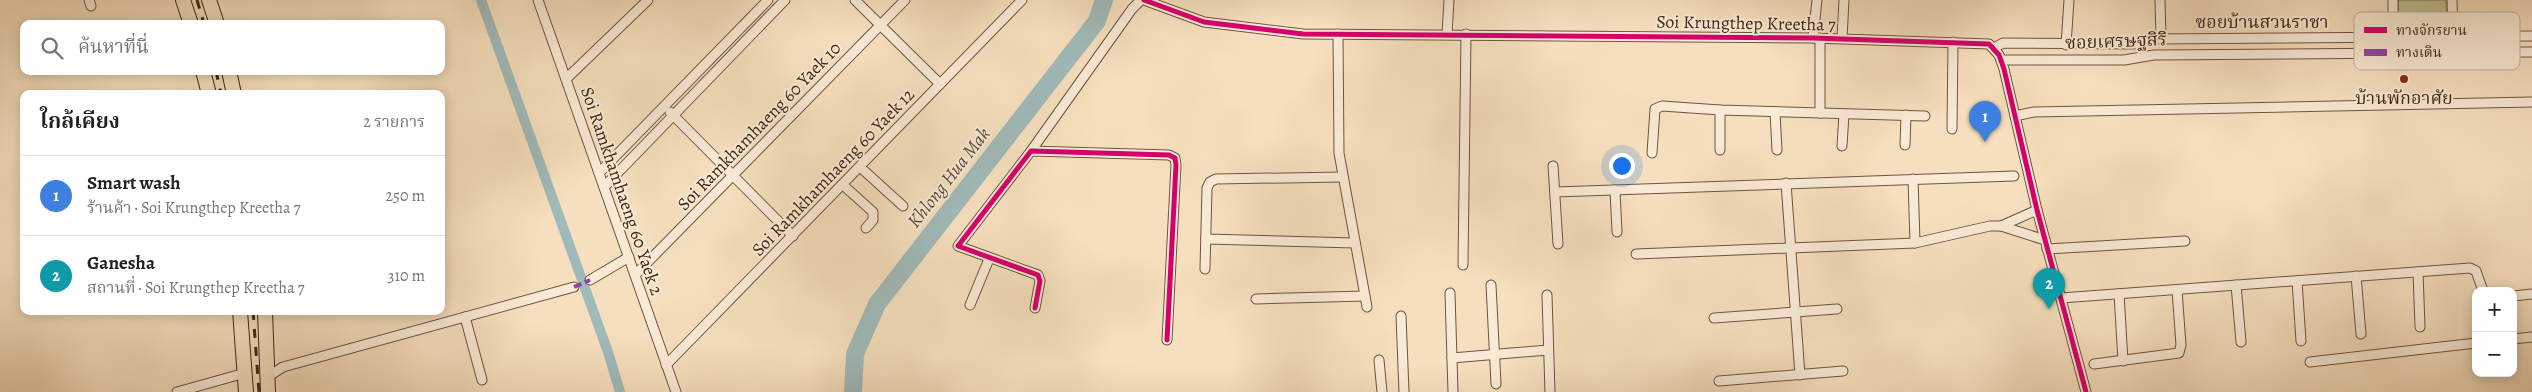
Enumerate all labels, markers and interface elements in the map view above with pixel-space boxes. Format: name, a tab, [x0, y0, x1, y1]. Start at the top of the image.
street label: Soi Krungthep Kreetha 7	[1656, 9, 1836, 37]
street label: ซอยบ้านสวนราชา	[2195, 10, 2329, 34]
legend	[2354, 12, 2520, 70]
search box	[20, 20, 445, 75]
text: ทางจักรยาน	[2396, 21, 2467, 40]
street label: ซอยเศรษฐสิริ	[2065, 27, 2167, 55]
icon: search	[38, 34, 66, 62]
text: ค้นหาที่นี่	[78, 34, 149, 60]
street label: Soi Ramkhamhaeng 60 Yaek 10	[672, 36, 846, 216]
text: ทางเดิน	[2396, 43, 2442, 62]
marker: บ้านพักอาศัย	[2398, 73, 2410, 85]
street label: Soi Ramkhamhaeng 60 Yaek 12	[746, 82, 920, 261]
street label: Soi Ramkhamhaeng 60 Yaek 2	[575, 84, 669, 299]
place label: บ้านพักอาศัย	[2355, 86, 2453, 110]
pin: 1	[1969, 101, 2001, 142]
text: ใกล้เคียง	[40, 107, 120, 135]
text: 2 รายการ	[363, 111, 425, 133]
water label: Khlong Hua Mak	[901, 122, 996, 233]
your location	[1609, 153, 1635, 179]
text: Smart wash	[87, 170, 181, 196]
text: 1	[53, 185, 59, 207]
text: 250 m	[386, 185, 425, 207]
text: ร้านค้า · Soi Krungthep Kreetha 7	[87, 197, 300, 219]
text: Ganesha	[87, 250, 155, 276]
text: 2	[52, 265, 60, 287]
text: 310 m	[388, 265, 425, 287]
pin: 2	[2033, 268, 2065, 309]
text: สถานที่ · Soi Krungthep Kreetha 7	[87, 277, 305, 299]
map controls	[2472, 287, 2517, 377]
button: +	[2472, 287, 2517, 332]
button: −	[2472, 332, 2517, 377]

